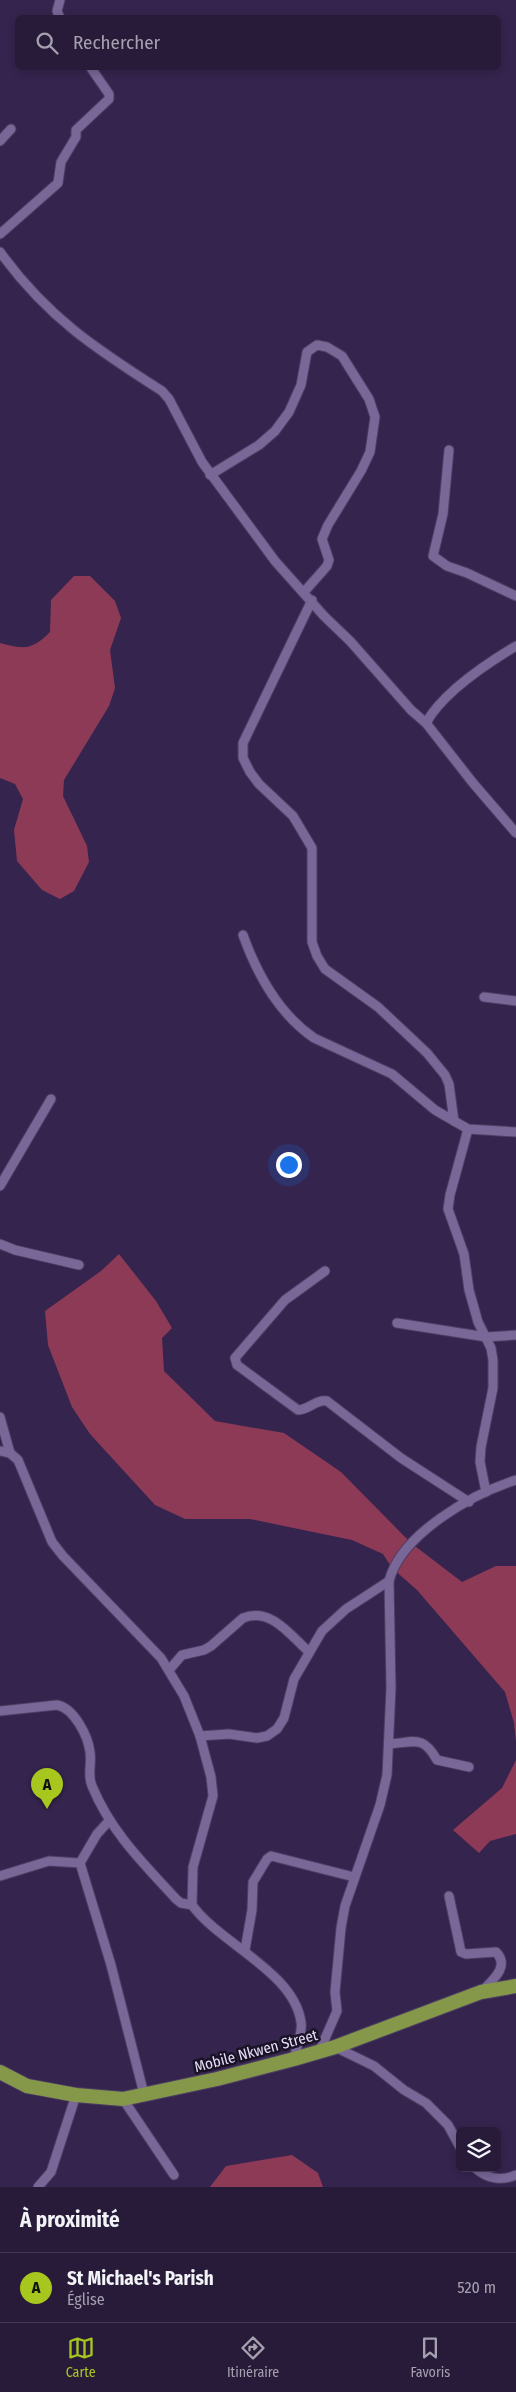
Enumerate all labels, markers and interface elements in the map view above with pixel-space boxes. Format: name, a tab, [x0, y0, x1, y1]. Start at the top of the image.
search box	[15, 15, 501, 70]
icon: search	[33, 29, 61, 57]
text: Rechercher	[73, 31, 160, 54]
your location	[276, 1152, 302, 1178]
pin: A	[31, 1768, 63, 1809]
street label: Mobile Nkwen Street	[192, 2026, 320, 2076]
map controls	[456, 2127, 501, 2172]
button: layers	[456, 2127, 501, 2172]
text: À proximité	[20, 2207, 120, 2233]
text: St Michael's Parish	[67, 2267, 214, 2290]
text: A	[32, 2278, 40, 2297]
text: 520 m	[457, 2278, 496, 2297]
text: Église	[67, 2290, 105, 2309]
tab: Carte	[66, 2334, 96, 2381]
tab: Itinéraire	[227, 2334, 279, 2381]
tab: Favoris	[410, 2334, 450, 2381]

